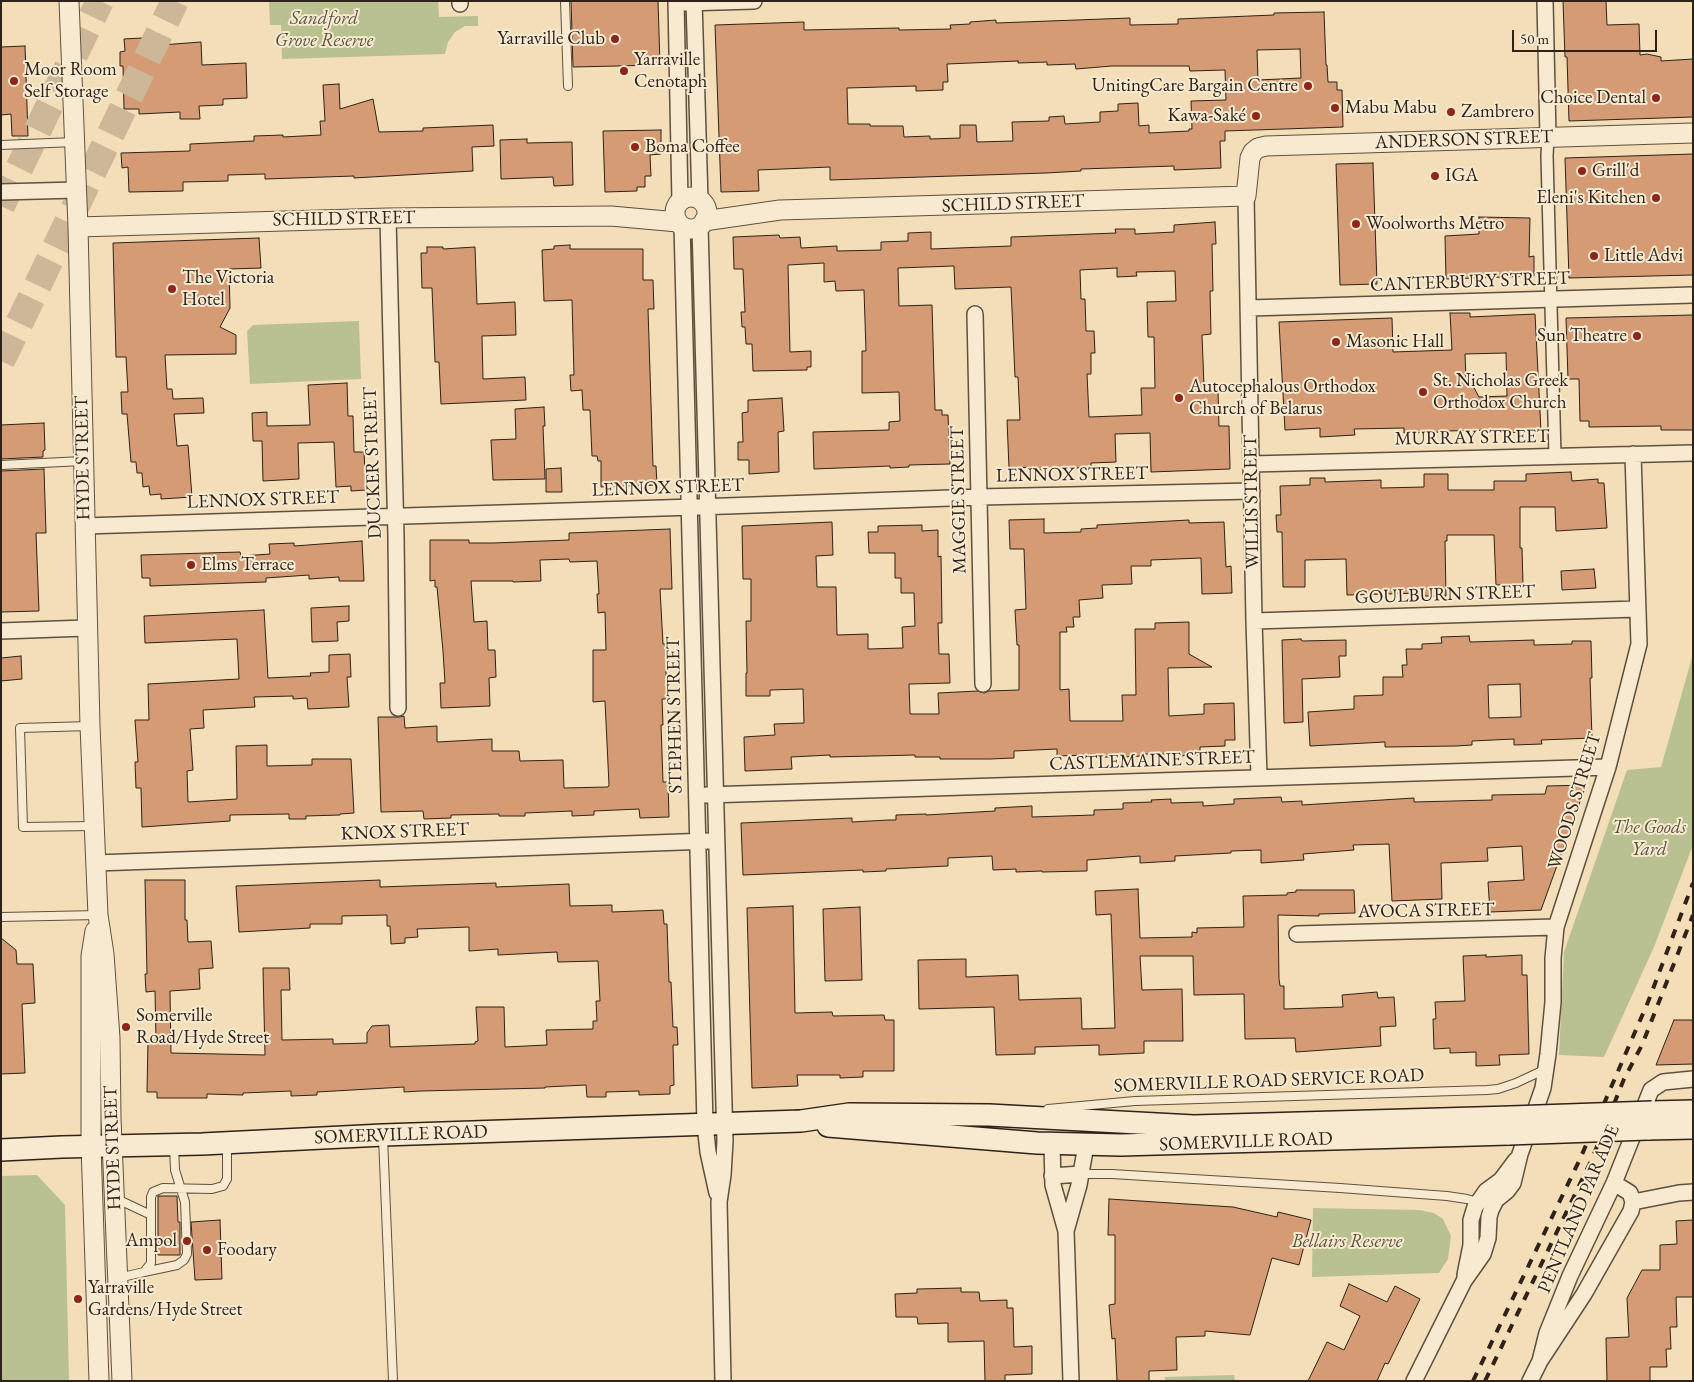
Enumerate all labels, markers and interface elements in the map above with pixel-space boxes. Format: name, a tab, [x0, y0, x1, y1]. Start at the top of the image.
park label: Sandford Grove Reserve	[275, 8, 373, 52]
scale bar	[1514, 20, 1659, 52]
place label: Yarraville Club	[497, 28, 605, 50]
text: 50 m	[1520, 29, 1549, 48]
marker: Yarraville Club	[609, 33, 621, 45]
place label: Yarraville Cenotaph	[634, 49, 707, 93]
place label: Moor Room Self Storage	[24, 59, 117, 103]
marker: Yarraville Cenotaph	[618, 65, 630, 77]
marker: Moor Room Self Storage	[8, 75, 20, 87]
place label: UnitingCare Bargain Centre	[1092, 75, 1298, 97]
marker: UnitingCare Bargain Centre	[1302, 80, 1314, 92]
place label: Choice Dental	[1540, 87, 1646, 109]
marker: Choice Dental	[1650, 92, 1662, 104]
place label: Mabu Mabu	[1345, 97, 1437, 119]
place label: Zambrero	[1461, 101, 1534, 123]
marker: Mabu Mabu	[1329, 102, 1341, 114]
place label: Kawa-Saké	[1168, 105, 1246, 127]
marker: Zambrero	[1445, 106, 1457, 118]
marker: Kawa-Saké	[1250, 110, 1262, 122]
street label: ANDERSON STREET	[1375, 125, 1553, 155]
place label: Boma Coffee	[645, 136, 740, 158]
marker: Boma Coffee	[629, 141, 641, 153]
place label: Grill'd	[1592, 160, 1639, 182]
place label: IGA	[1445, 165, 1478, 187]
marker: Grill'd	[1576, 165, 1588, 177]
marker: IGA	[1429, 170, 1441, 182]
place label: Eleni's Kitchen	[1536, 187, 1646, 209]
street label: SCHILD STREET	[941, 190, 1085, 218]
marker: Eleni's Kitchen	[1650, 192, 1662, 204]
street label: SCHILD STREET	[272, 206, 416, 232]
place label: Woolworths Metro	[1366, 213, 1504, 235]
marker: Woolworths Metro	[1350, 218, 1362, 230]
place label: Little Advi	[1604, 245, 1683, 267]
marker: Little Advi	[1588, 250, 1600, 262]
place label: The Victoria Hotel	[182, 267, 274, 311]
street label: CANTERBURY STREET	[1370, 267, 1570, 297]
marker: The Victoria Hotel	[166, 283, 178, 295]
place label: Sun Theatre	[1537, 325, 1627, 347]
marker: Sun Theatre	[1631, 330, 1643, 342]
place label: Masonic Hall	[1346, 331, 1444, 353]
marker: Masonic Hall	[1330, 336, 1342, 348]
place label: St. Nicholas Greek Orthodox Church	[1433, 370, 1568, 414]
place label: Autocephalous Orthodox Church of Belarus	[1189, 376, 1376, 420]
marker: St. Nicholas Greek Orthodox Church	[1417, 386, 1429, 398]
street label: DUCKER STREET	[359, 387, 387, 539]
marker: Autocephalous Orthodox Church of Belarus	[1173, 392, 1185, 404]
street label: HYDE STREET	[71, 396, 95, 520]
street label: MURRAY STREET	[1394, 425, 1550, 451]
street label: MAGGIE STREET	[946, 426, 972, 574]
street label: WILLIS STREET	[1239, 435, 1265, 569]
street label: LENNOX STREET	[996, 462, 1148, 488]
street label: LENNOX STREET	[592, 474, 744, 502]
street label: LENNOX STREET	[187, 486, 339, 514]
place label: Elms Terrace	[201, 554, 294, 576]
marker: Elms Terrace	[185, 559, 197, 571]
street label: GOULBURN STREET	[1355, 580, 1535, 610]
street label: STEPHEN STREET	[662, 636, 688, 794]
street label: WOODS STREET	[1543, 730, 1607, 872]
street label: CASTLEMAINE STREET	[1049, 746, 1255, 776]
park label: The Goods Yard	[1612, 817, 1686, 861]
street label: KNOX STREET	[340, 818, 470, 846]
street label: AVOCA STREET	[1357, 898, 1495, 924]
place label: Somerville Road/Hyde Street	[136, 1005, 269, 1049]
marker: Somerville Road/Hyde Street	[120, 1021, 132, 1033]
street label: SOMERVILLE ROAD SERVICE ROAD	[1114, 1064, 1424, 1098]
street label: HYDE STREET	[99, 1085, 127, 1211]
street label: SOMERVILLE ROAD	[314, 1121, 488, 1149]
street label: PENTLAND PARADE	[1533, 1121, 1625, 1297]
street label: SOMERVILLE ROAD	[1159, 1128, 1333, 1156]
place label: Ampol	[126, 1230, 177, 1252]
park label: Bellairs Reserve	[1292, 1231, 1402, 1253]
marker: Ampol	[181, 1235, 193, 1247]
place label: Foodary	[217, 1239, 277, 1261]
marker: Foodary	[201, 1244, 213, 1256]
place label: Yarraville Gardens/Hyde Street	[88, 1277, 242, 1321]
marker: Yarraville Gardens/Hyde Street	[72, 1293, 84, 1305]

